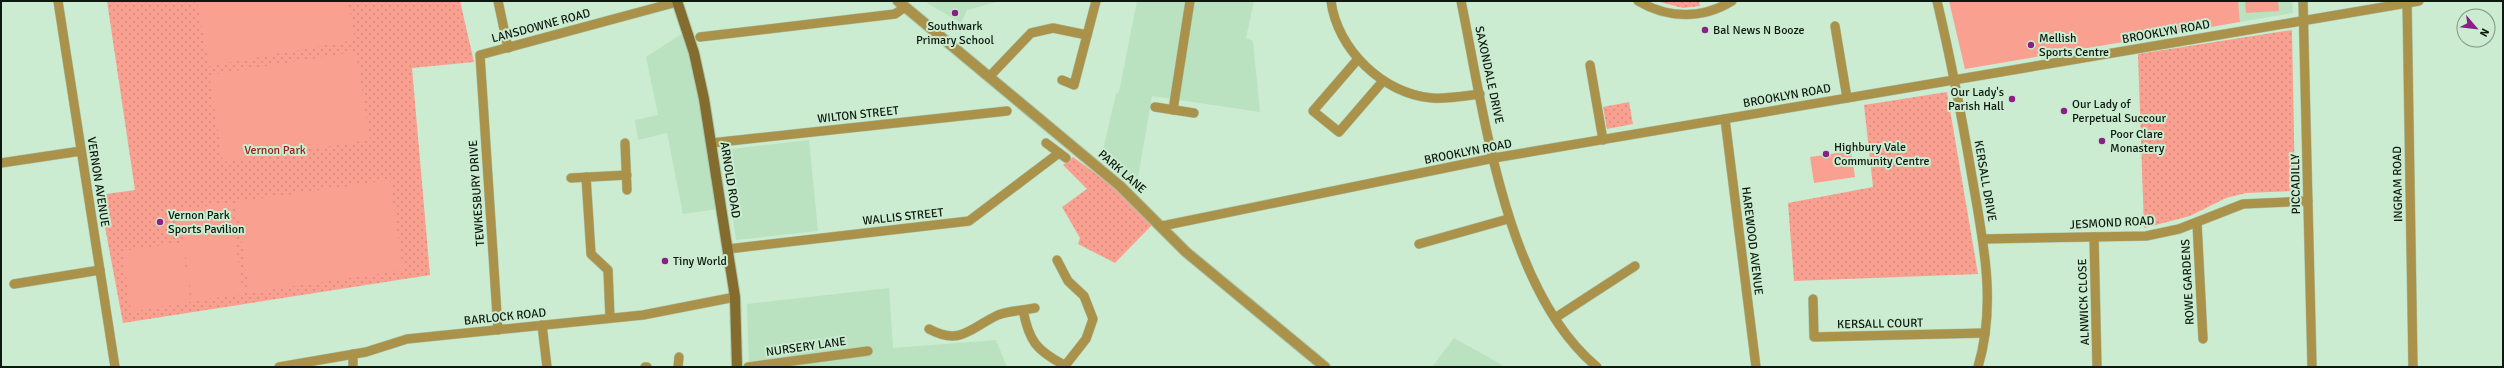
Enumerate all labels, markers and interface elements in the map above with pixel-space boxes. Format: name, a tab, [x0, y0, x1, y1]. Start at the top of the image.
street label: LANSDOWNE ROAD	[490, 6, 592, 46]
marker: Southwark Primary School	[950, 8, 960, 18]
north arrow	[2456, 8, 2496, 48]
street label: BROOKLYN ROAD	[2121, 17, 2211, 47]
place label: Southwark Primary School	[916, 19, 994, 48]
place label: Bal News N Booze	[1713, 23, 1805, 38]
street label: SAXONDALE DRIVE	[1471, 25, 1507, 125]
marker: Bal News N Booze	[1700, 25, 1710, 35]
text: N	[2477, 26, 2492, 39]
place label: Mellish Sports Centre	[2039, 31, 2109, 60]
marker: Mellish Sports Centre	[2026, 40, 2036, 50]
street label: BROOKLYN ROAD	[1742, 81, 1832, 111]
place label: Our Lady's Parish Hall	[1948, 85, 2004, 114]
marker: Our Lady's Parish Hall	[2007, 94, 2017, 104]
place label: Our Lady of Perpetual Succour	[2072, 97, 2166, 126]
street label: WILTON STREET	[817, 103, 900, 127]
marker: Our Lady of Perpetual Succour	[2059, 106, 2069, 116]
place label: Poor Clare Monastery	[2110, 127, 2165, 156]
street label: VERNON AVENUE	[83, 136, 113, 228]
street label: BROOKLYN ROAD	[1423, 136, 1513, 168]
marker: Poor Clare Monastery	[2097, 136, 2107, 146]
street label: TEWKESBURY DRIVE	[466, 139, 488, 247]
street label: KERSALL DRIVE	[1970, 139, 2000, 223]
place label: Highbury Vale Community Centre	[1834, 140, 1929, 169]
street label: ARNOLD ROAD	[717, 141, 743, 219]
park label: Vernon Park	[244, 143, 306, 158]
street label: INGRAM ROAD	[2390, 146, 2406, 222]
street label: PARK LANE	[1095, 147, 1149, 197]
marker: Highbury Vale Community Centre	[1821, 149, 1831, 159]
street label: PICCADILLY	[2288, 154, 2304, 214]
street label: HAREWOOD AVENUE	[1738, 186, 1766, 296]
street label: WALLIS STREET	[862, 205, 944, 229]
place label: Vernon Park Sports Pavilion	[168, 208, 245, 237]
street label: JESMOND ROAD	[2069, 213, 2155, 233]
marker: Vernon Park Sports Pavilion	[155, 217, 165, 227]
street label: ROWE GARDENS	[2178, 238, 2198, 325]
place label: Tiny World	[673, 254, 727, 269]
marker: Tiny World	[660, 256, 670, 266]
street label: ALNWICK CLOSE	[2075, 258, 2093, 346]
street label: BARLOCK ROAD	[463, 305, 547, 329]
street label: KERSALL COURT	[1837, 316, 1923, 332]
street label: NURSERY LANE	[765, 334, 847, 360]

